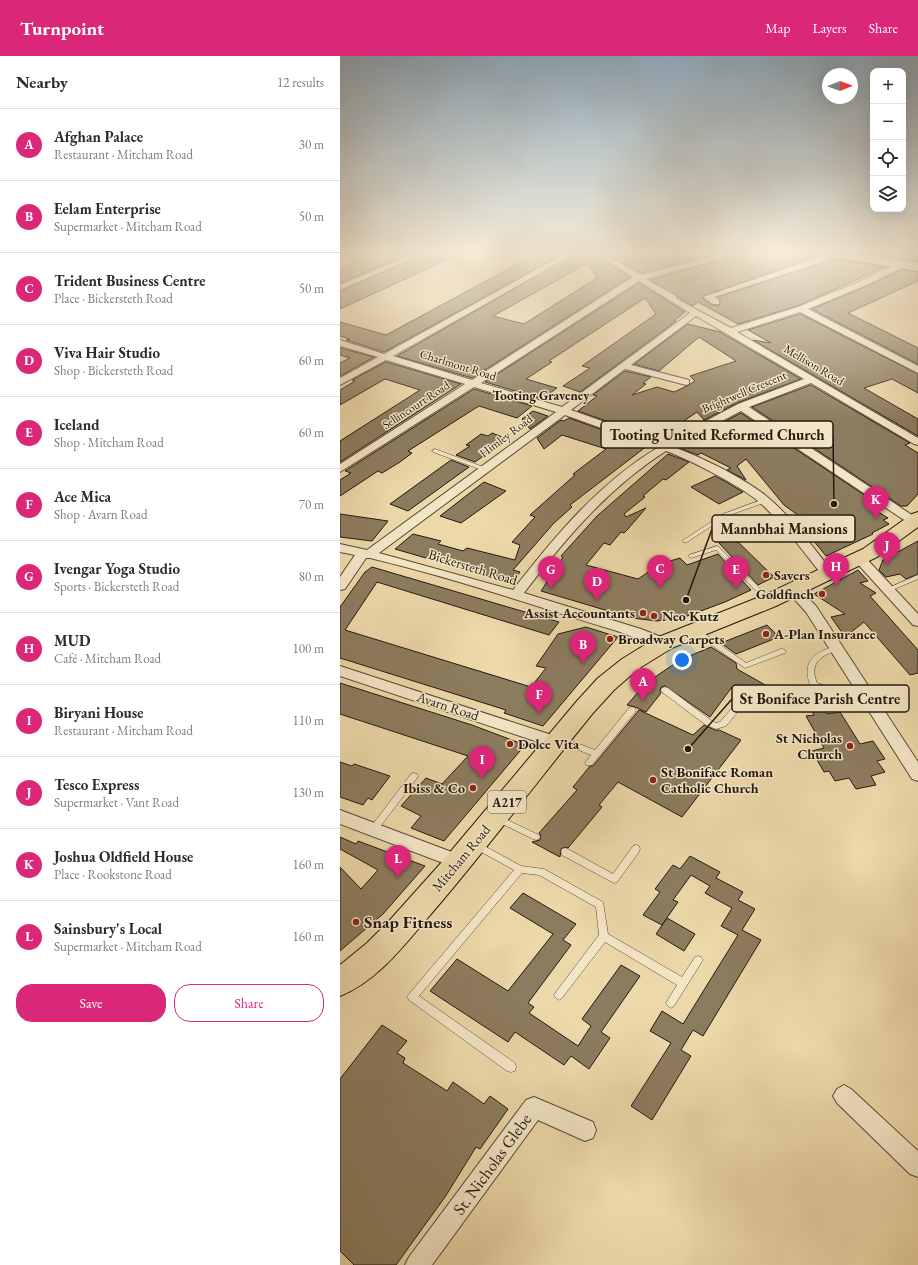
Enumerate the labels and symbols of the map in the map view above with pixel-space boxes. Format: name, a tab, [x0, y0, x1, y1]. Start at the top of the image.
north arrow	[822, 68, 858, 104]
street label: Mellison Road	[781, 341, 848, 390]
street label: Charlmont Road	[418, 346, 499, 385]
street label: Brightwell Crescent	[699, 367, 789, 417]
street label: Sellincourt Road	[379, 377, 454, 433]
district label: Tooting Graveney	[493, 387, 590, 404]
street label: Himley Road	[476, 410, 536, 461]
callout: Tooting United Reformed Church	[601, 421, 833, 448]
text: Tooting United Reformed Church	[609, 425, 825, 444]
pin: K	[863, 486, 889, 519]
callout: Mannbhai Mansions	[712, 515, 855, 542]
text: Mannbhai Mansions	[720, 519, 848, 538]
pin: J	[874, 532, 900, 565]
street label: Bickersteth Road	[426, 545, 521, 589]
pin: H	[823, 553, 849, 586]
pin: C	[647, 555, 673, 588]
pin: G	[538, 556, 564, 589]
pin: E	[723, 556, 749, 589]
place label: Savers	[774, 566, 810, 584]
pin: D	[584, 568, 610, 601]
marker: Savers	[761, 570, 771, 580]
place label: Goldfinch	[756, 585, 814, 603]
marker: Goldfinch	[817, 589, 827, 599]
place label: Assist Accountants	[523, 604, 635, 622]
place label: Neo Kutz	[662, 607, 719, 625]
marker: Assist Accountants	[638, 608, 648, 618]
marker: Neo Kutz	[649, 611, 659, 621]
place label: A-Plan Insurance	[773, 625, 876, 643]
marker: A-Plan Insurance	[761, 629, 771, 639]
place label: Broadway Carpets	[618, 630, 725, 648]
pin: B	[570, 631, 596, 664]
marker: Broadway Carpets	[605, 634, 615, 644]
your location	[672, 650, 692, 670]
pin: A	[630, 668, 656, 701]
pin: F	[526, 681, 552, 714]
callout: St Boniface Parish Centre	[732, 685, 909, 712]
street label: Avarn Road	[414, 687, 482, 725]
text: St Boniface Parish Centre	[740, 689, 900, 708]
place label: St Nicholas Church	[776, 729, 842, 763]
place label: Dolce Vita	[518, 735, 580, 753]
marker: Dolce Vita	[505, 739, 515, 749]
marker: St Nicholas Church	[845, 741, 855, 751]
pin: I	[469, 746, 495, 779]
place label: St Boniface Roman Catholic Church	[661, 763, 773, 797]
marker: St Boniface Roman Catholic Church	[648, 775, 658, 785]
place label: Ibiss & Co	[403, 779, 465, 797]
marker: Ibiss & Co	[468, 783, 478, 793]
road number: A217	[488, 791, 526, 813]
street label: Mitcham Road	[428, 820, 495, 895]
pin: L	[385, 845, 411, 878]
place label: Snap Fitness	[364, 911, 453, 933]
marker: Snap Fitness	[351, 917, 361, 927]
street label: St. Nicholas Glebe	[448, 1109, 536, 1219]

